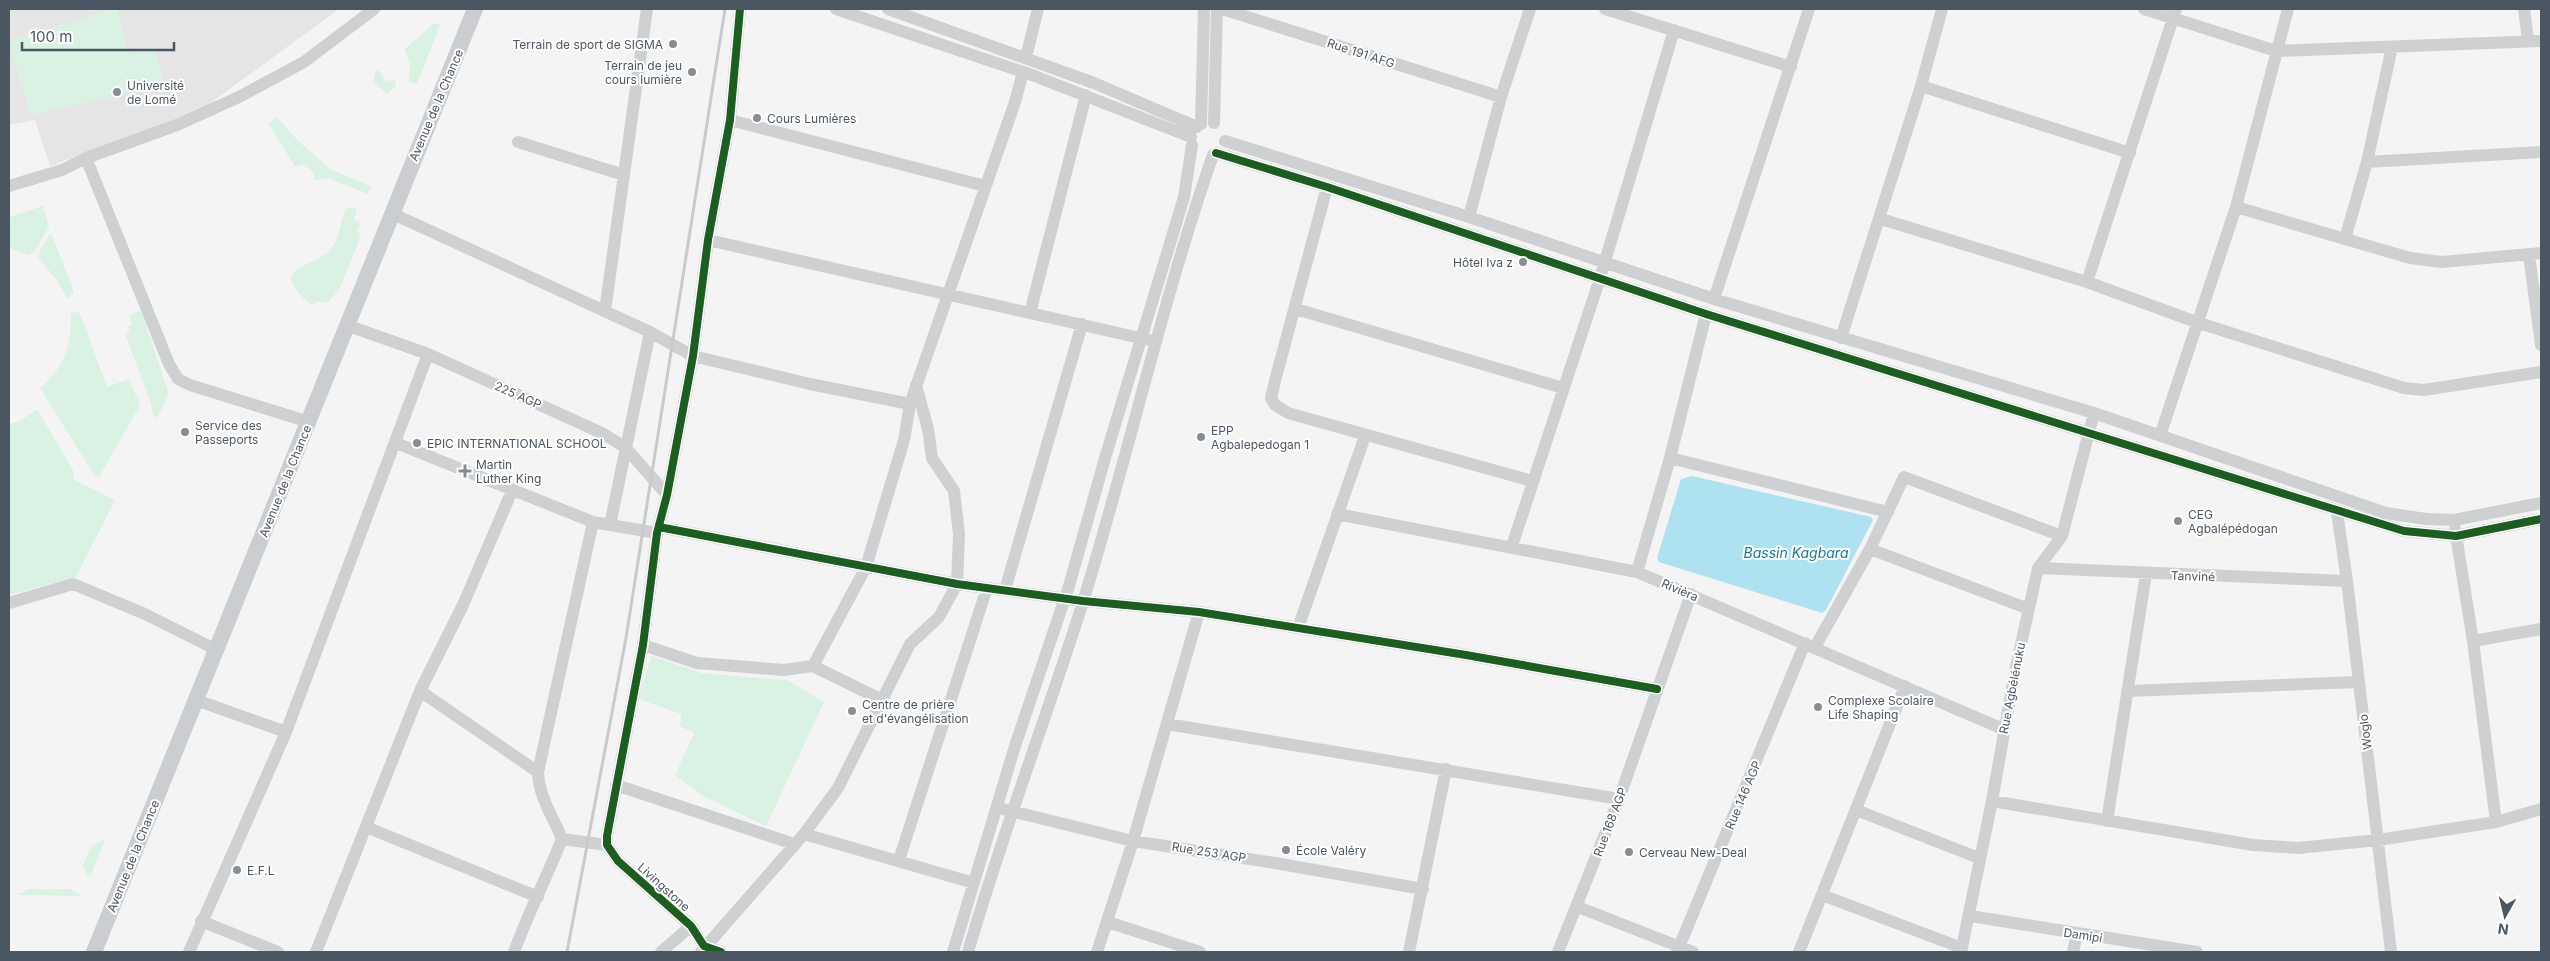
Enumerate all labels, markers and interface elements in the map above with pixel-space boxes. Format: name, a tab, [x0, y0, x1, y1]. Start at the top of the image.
scale bar	[22, 20, 175, 52]
text: 100 m	[30, 27, 72, 46]
street label: Rue 191 AFG	[1325, 35, 1397, 71]
place label: Terrain de sport de SIGMA	[513, 37, 663, 52]
marker: Terrain de sport de SIGMA	[667, 38, 679, 50]
street label: Avenue de la Chance	[406, 47, 466, 163]
place label: Terrain de jeu cours lumière	[604, 58, 682, 87]
marker: Terrain de jeu cours lumière	[686, 66, 698, 78]
place label: Université de Lomé	[127, 78, 184, 107]
marker: Université de Lomé	[111, 86, 123, 98]
place label: Cours Lumières	[767, 111, 856, 126]
marker: Cours Lumières	[751, 112, 763, 124]
place label: Hôtel Iva z	[1453, 255, 1513, 270]
marker: Hôtel Iva z	[1517, 256, 1529, 268]
street label: 225 AGP	[492, 378, 544, 412]
place label: Service des Passeports	[195, 418, 262, 447]
street label: Avenue de la Chance	[256, 423, 314, 539]
place label: EPP Agbalepedogan 1	[1211, 423, 1309, 452]
marker: Service des Passeports	[179, 426, 191, 438]
marker: EPP Agbalepedogan 1	[1195, 431, 1207, 443]
place label: EPIC INTERNATIONAL SCHOOL	[427, 436, 607, 451]
marker: EPIC INTERNATIONAL SCHOOL	[411, 437, 423, 449]
place label: Martin Luther King	[476, 457, 541, 486]
marker: Martin Luther King	[458, 464, 472, 478]
place label: CEG Agbalépédogan	[2188, 507, 2278, 536]
marker: CEG Agbalépédogan	[2172, 515, 2184, 527]
water label: Bassin Kagbara	[1744, 544, 1849, 561]
street label: Tanviné	[2171, 568, 2215, 584]
street label: Rivièra	[1659, 576, 1701, 604]
street label: Rue Agbélénuku	[1996, 641, 2028, 735]
place label: Complexe Scolaire Life Shaping	[1828, 693, 1934, 722]
place label: Centre de prière et d'évangélisation	[862, 697, 969, 726]
marker: Complexe Scolaire Life Shaping	[1812, 701, 1824, 713]
marker: Centre de prière et d'évangélisation	[846, 705, 858, 717]
street label: Woglo	[2355, 713, 2375, 751]
street label: Rue 146 AGP	[1722, 758, 1764, 832]
street label: Rue 168 AGP	[1590, 785, 1630, 859]
street label: Avenue de la Chance	[104, 798, 162, 914]
street label: Rue 253 AGP	[1171, 839, 1248, 865]
place label: École Valéry	[1296, 843, 1367, 858]
marker: École Valéry	[1280, 844, 1292, 856]
place label: Cerveau New-Deal	[1639, 845, 1747, 860]
marker: Cerveau New-Deal	[1623, 846, 1635, 858]
street label: Livingstone	[635, 860, 693, 914]
place label: E.F.L	[247, 863, 275, 878]
marker: E.F.L	[231, 864, 243, 876]
north arrow	[2480, 891, 2530, 941]
text: N	[2497, 920, 2510, 939]
street label: Damipi	[2063, 925, 2104, 945]

